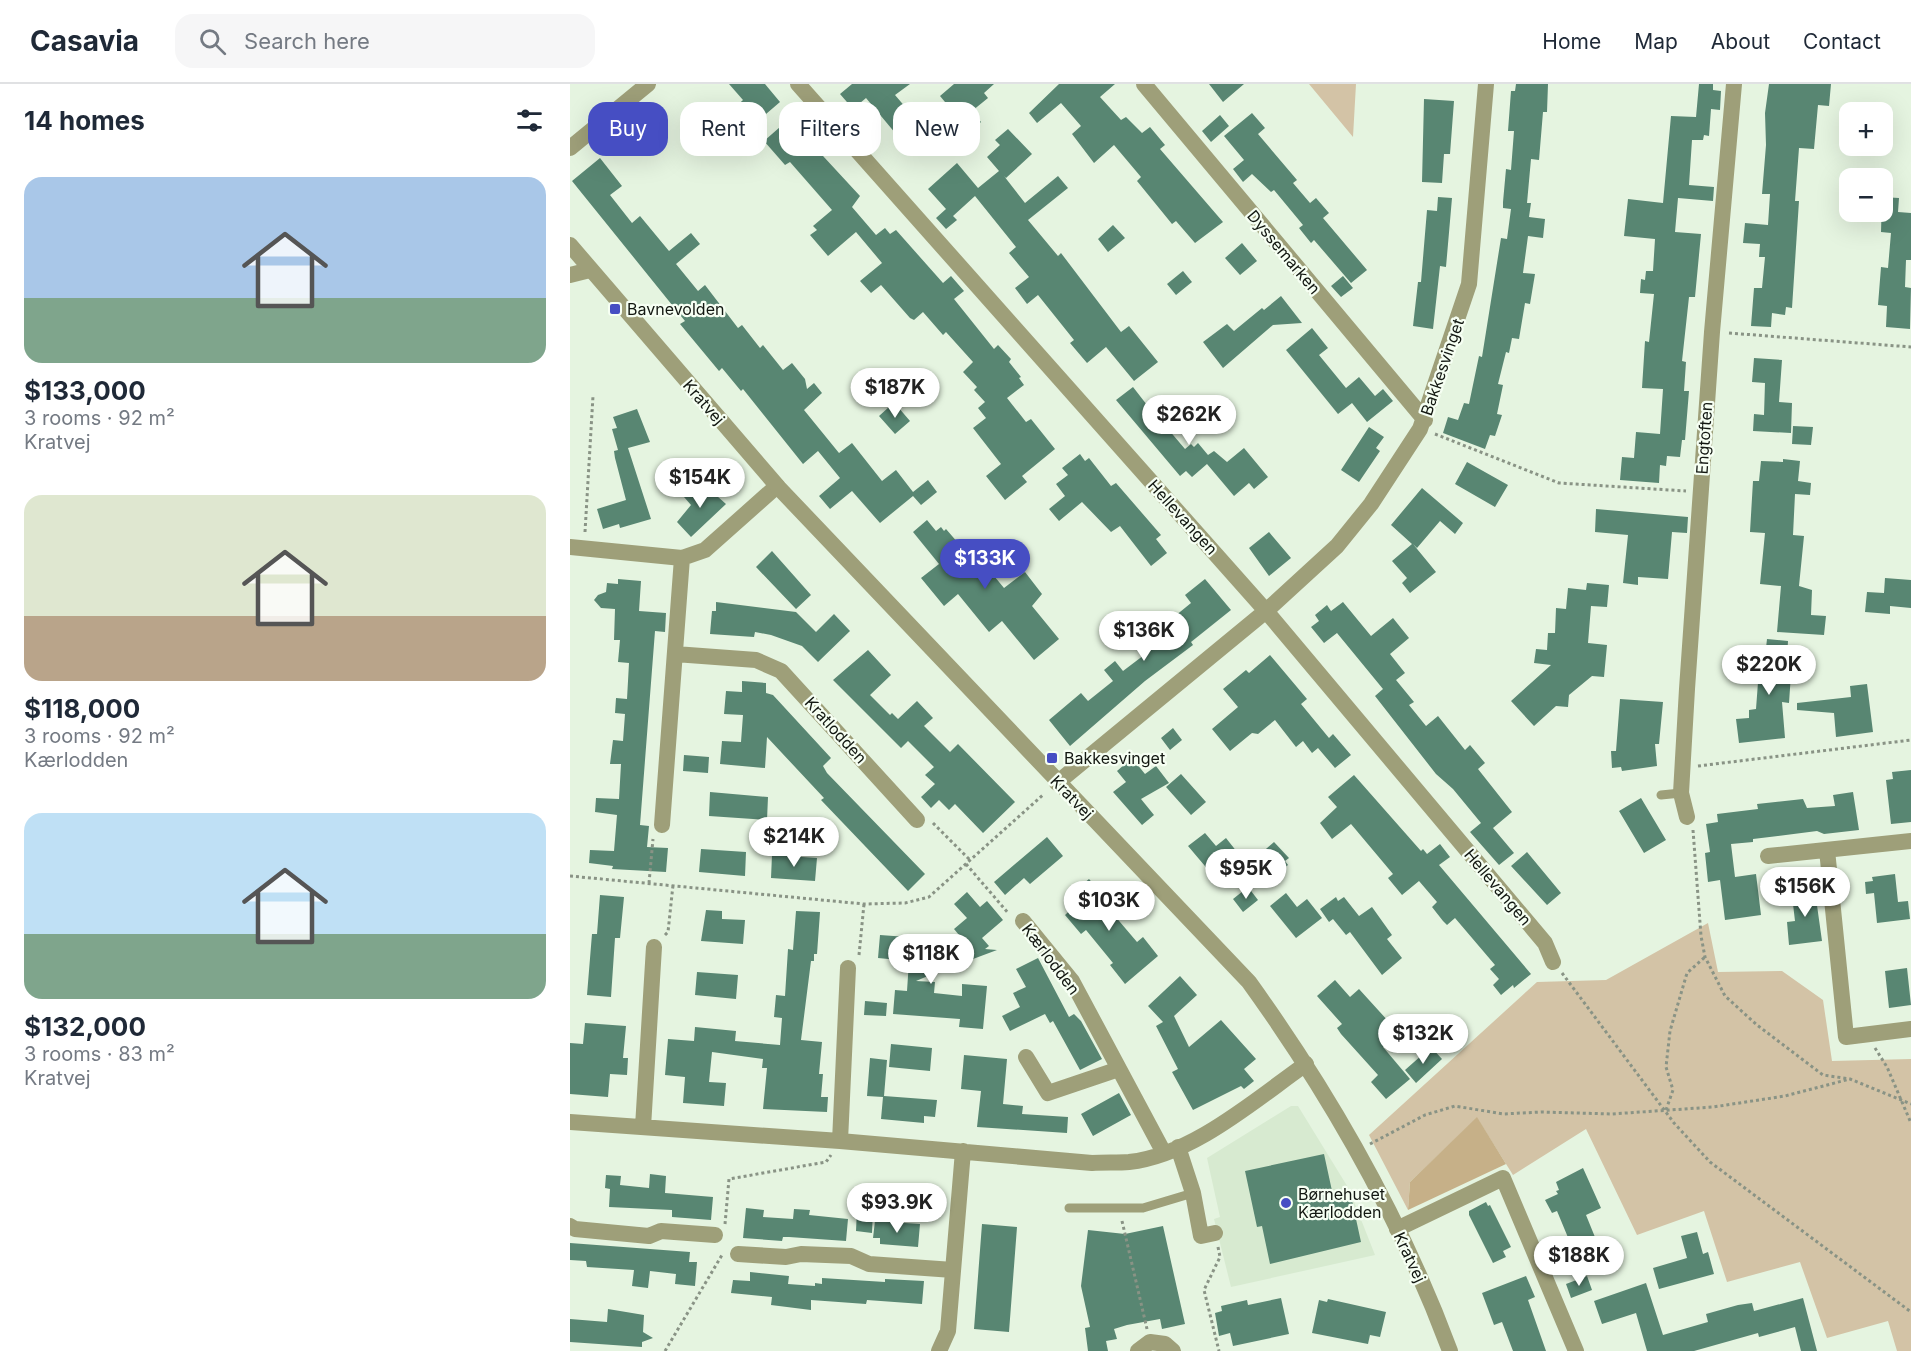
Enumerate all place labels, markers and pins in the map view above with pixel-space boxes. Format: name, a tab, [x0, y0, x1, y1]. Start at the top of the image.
place label: Bavnevolden	[627, 299, 724, 319]
marker: Bavnevolden	[608, 302, 622, 316]
pin: $187K	[853, 368, 937, 419]
pin: $262K	[1147, 395, 1231, 446]
pin: $154K	[658, 458, 742, 509]
pin: $133K	[943, 539, 1027, 590]
pin: $136K	[1102, 611, 1186, 662]
pin: $220K	[1727, 645, 1811, 696]
place label: Bakkesvinget	[1064, 748, 1165, 768]
marker: Bakkesvinget	[1045, 751, 1059, 765]
pin: $214K	[752, 817, 836, 868]
pin: $95K	[1210, 849, 1282, 900]
pin: $156K	[1763, 867, 1847, 918]
pin: $103K	[1067, 881, 1151, 932]
pin: $118K	[889, 934, 973, 985]
pin: $132K	[1381, 1014, 1465, 1065]
pin: $93.9K	[848, 1183, 946, 1234]
place label: Børnehuset Kærlodden	[1298, 1184, 1385, 1222]
marker: Børnehuset Kærlodden	[1279, 1196, 1293, 1210]
pin: $188K	[1537, 1236, 1621, 1287]

